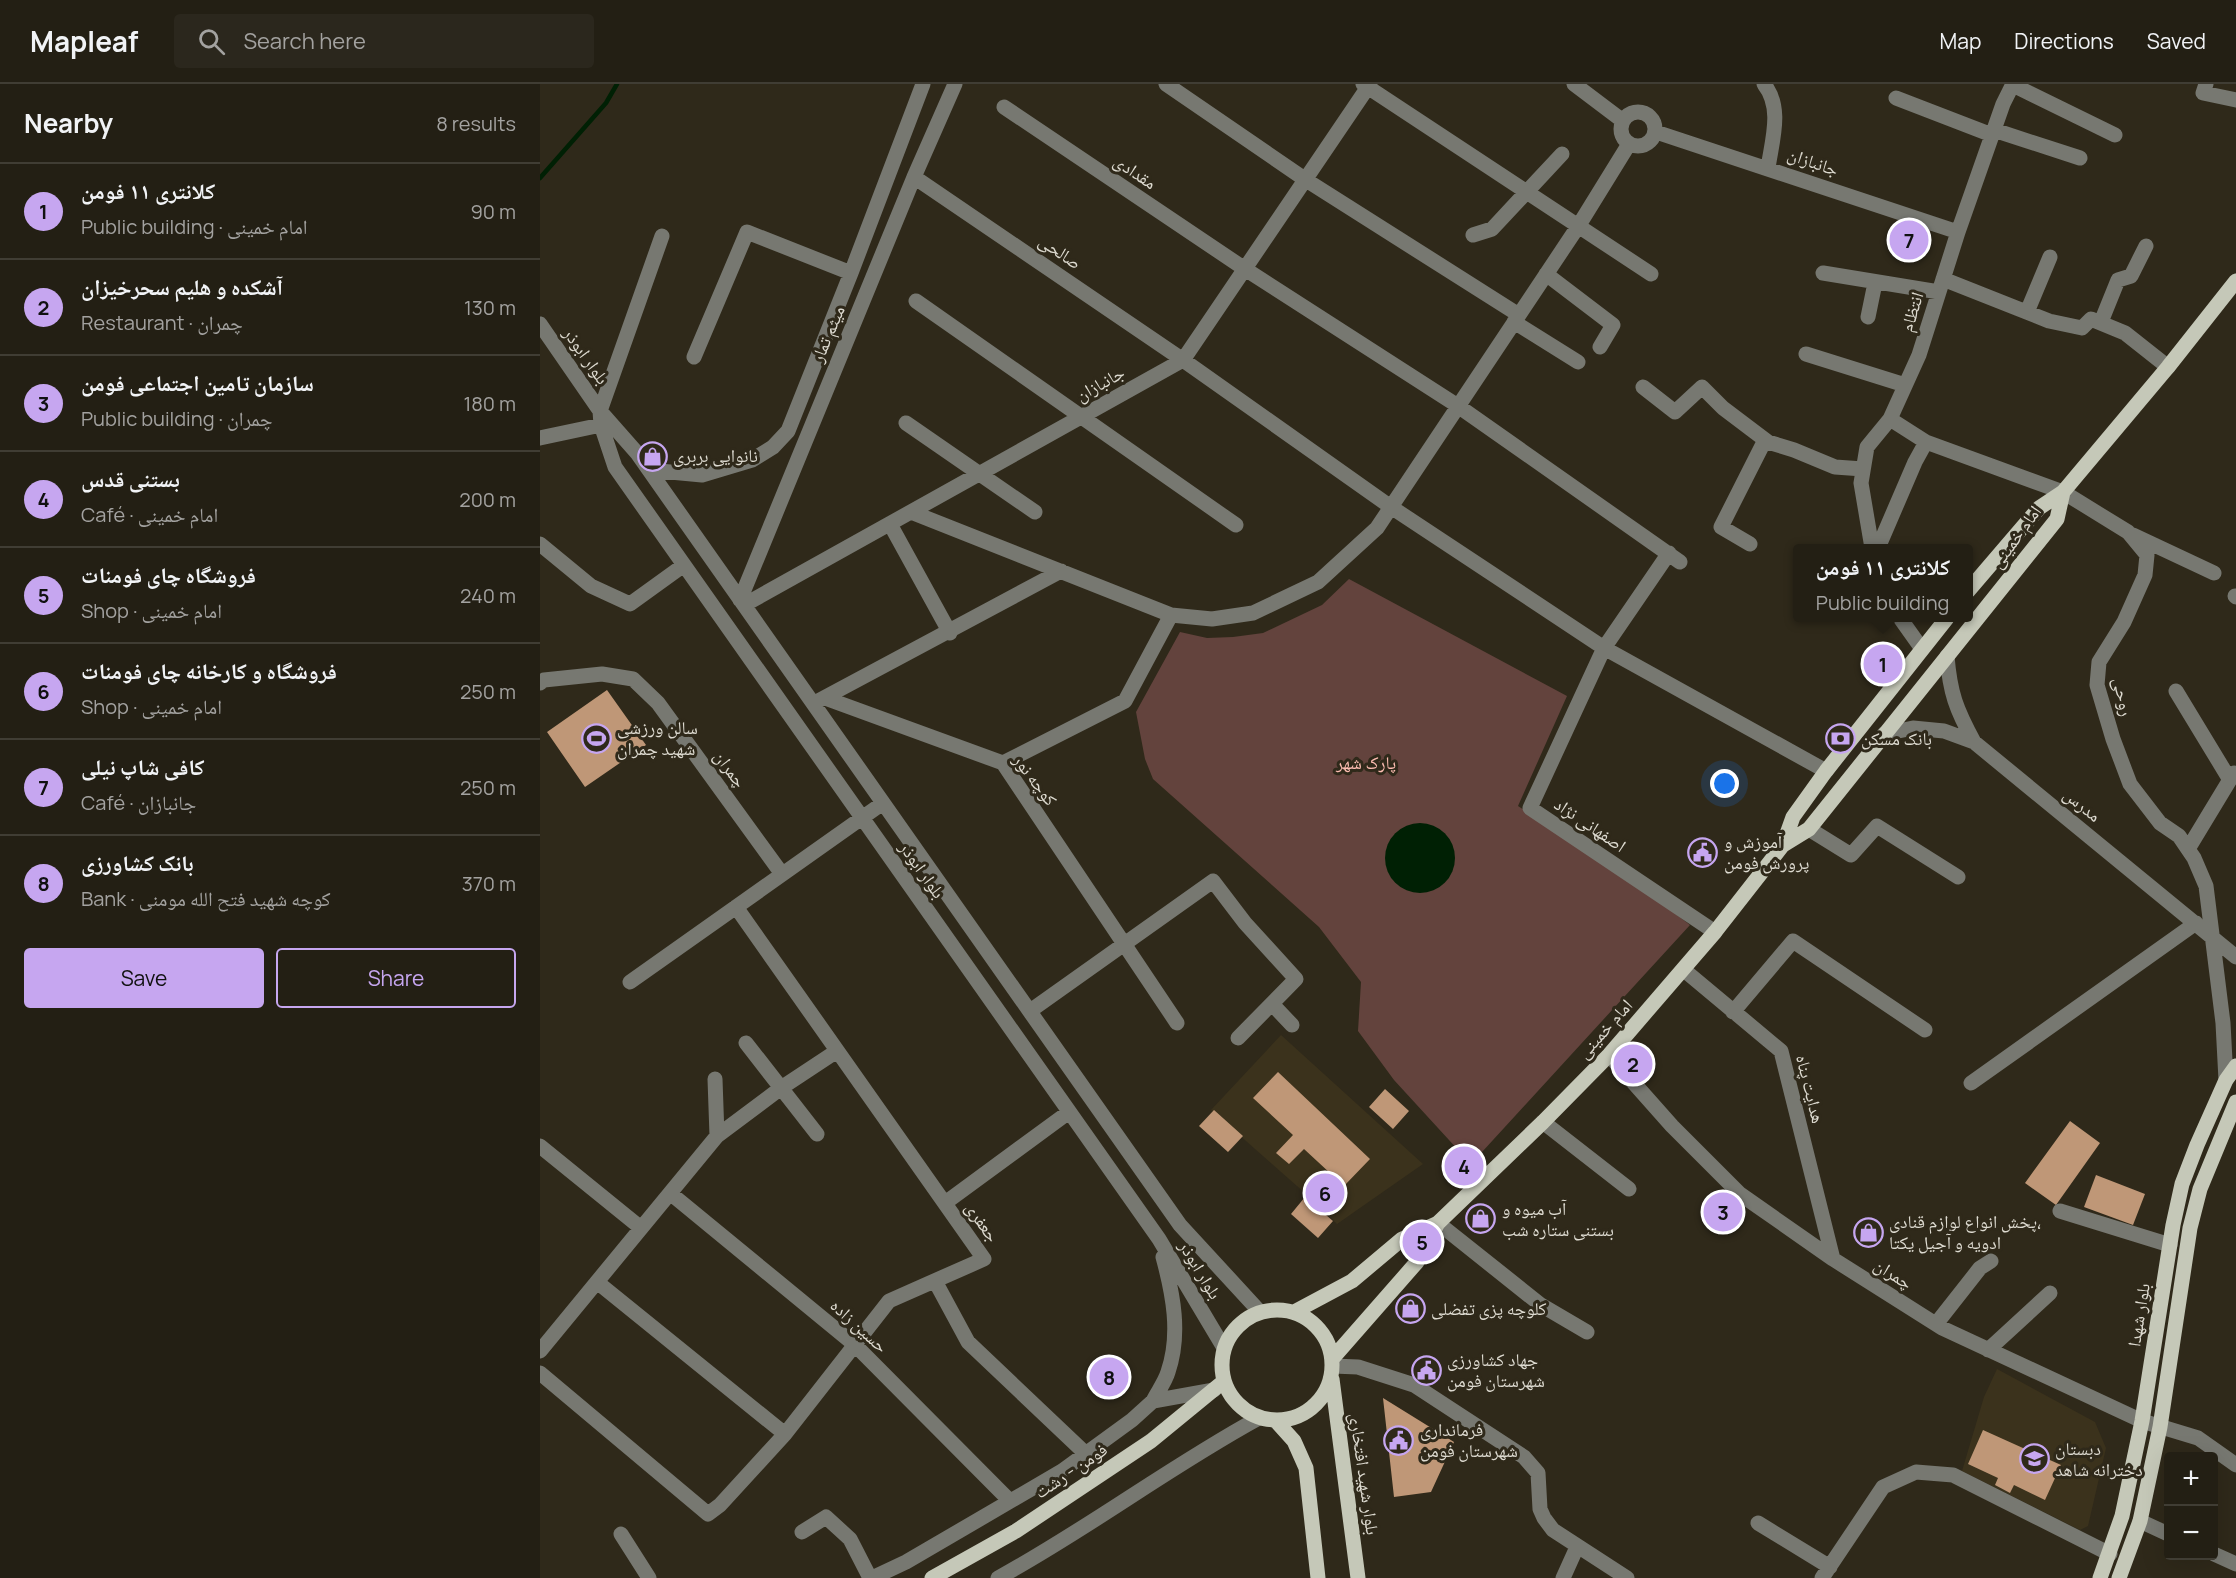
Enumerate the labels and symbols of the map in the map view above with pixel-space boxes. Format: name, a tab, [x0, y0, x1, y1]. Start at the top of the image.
street label: جانبازان	[1785, 141, 1842, 181]
street label: مقدادی	[1110, 148, 1162, 194]
pin: 7	[1890, 218, 1928, 262]
street label: صالحی	[1034, 228, 1087, 274]
street label: انتظام	[1894, 289, 1929, 335]
street label: میثم تمار	[804, 302, 851, 367]
street label: بلوار ابوذر	[558, 321, 615, 389]
street label: جانبازان	[1071, 360, 1128, 406]
shop icon: نانوایی بربری	[636, 440, 668, 472]
place label: نانوایی بربری	[673, 443, 758, 467]
street label: امام خمینی	[1984, 500, 2047, 573]
pin: 1	[1864, 642, 1902, 686]
street label: روحی	[2108, 675, 2140, 719]
place label: سالن ورزشی شهید چمران	[617, 715, 698, 760]
sports icon: سالن ورزشی شهید چمران	[580, 722, 612, 754]
bank icon: بانک مسکن	[1824, 723, 1856, 755]
place label: بانک مسکن	[1861, 726, 1932, 750]
street label: چمران	[709, 745, 753, 792]
street label: کوچه نور	[1008, 748, 1064, 811]
park label: پارک شهر	[1335, 750, 1396, 774]
your location	[1710, 769, 1739, 798]
street label: مدرس	[2059, 782, 2106, 827]
street label: اصفهانی نژاد	[1550, 791, 1631, 857]
place label: آموزش و پرورش فومن	[1724, 829, 1809, 874]
street label: بلوار ابوذر	[894, 835, 951, 903]
public building icon: آموزش و پرورش فومن	[1687, 836, 1719, 868]
street label: امام خمینی	[1571, 993, 1638, 1064]
pin: 2	[1614, 1042, 1652, 1086]
street label: هدایت پناه	[1791, 1052, 1831, 1126]
pin: 4	[1444, 1144, 1484, 1188]
pin: 6	[1306, 1170, 1344, 1216]
pin: 3	[1704, 1190, 1742, 1234]
street label: جعفری	[960, 1196, 1005, 1246]
place label: آب میوه و بستنی ستاره شب	[1502, 1196, 1614, 1241]
shop icon: آب میوه و بستنی ستاره شب	[1465, 1203, 1497, 1235]
place label: پخش انواع لوازم قنادی، ادویه و آجیل یکتا	[1889, 1209, 2041, 1254]
shop icon: پخش انواع لوازم قنادی، ادویه و آجیل یکتا	[1852, 1216, 1884, 1248]
pin: 5	[1402, 1220, 1442, 1264]
street label: بلوار ابوذر	[1173, 1235, 1228, 1303]
street label: چمران	[1870, 1252, 1917, 1294]
street label: بلوار شهدا	[2121, 1281, 2155, 1348]
street label: حسین زاده	[826, 1293, 894, 1358]
shop icon: کلوچه پزی تفضلی	[1394, 1293, 1426, 1325]
place label: کلوچه پزی تفضلی	[1431, 1296, 1547, 1320]
place label: جهاد کشاورزی شهرستان فومن	[1447, 1347, 1545, 1392]
pin: 8	[1090, 1354, 1128, 1400]
public building icon: جهاد کشاورزی شهرستان فومن	[1410, 1354, 1442, 1386]
street label: بلوار شهید افتخاری	[1345, 1411, 1385, 1536]
place label: فرمانداری شهرستان فومن	[1420, 1417, 1518, 1462]
public building icon: فرمانداری شهرستان فومن	[1383, 1424, 1415, 1456]
place label: دبستان دخترانه شاهد	[2055, 1436, 2143, 1481]
street label: فومن - رشت	[1029, 1437, 1112, 1503]
school or university icon: دبستان دخترانه شاهد	[2018, 1443, 2050, 1475]

